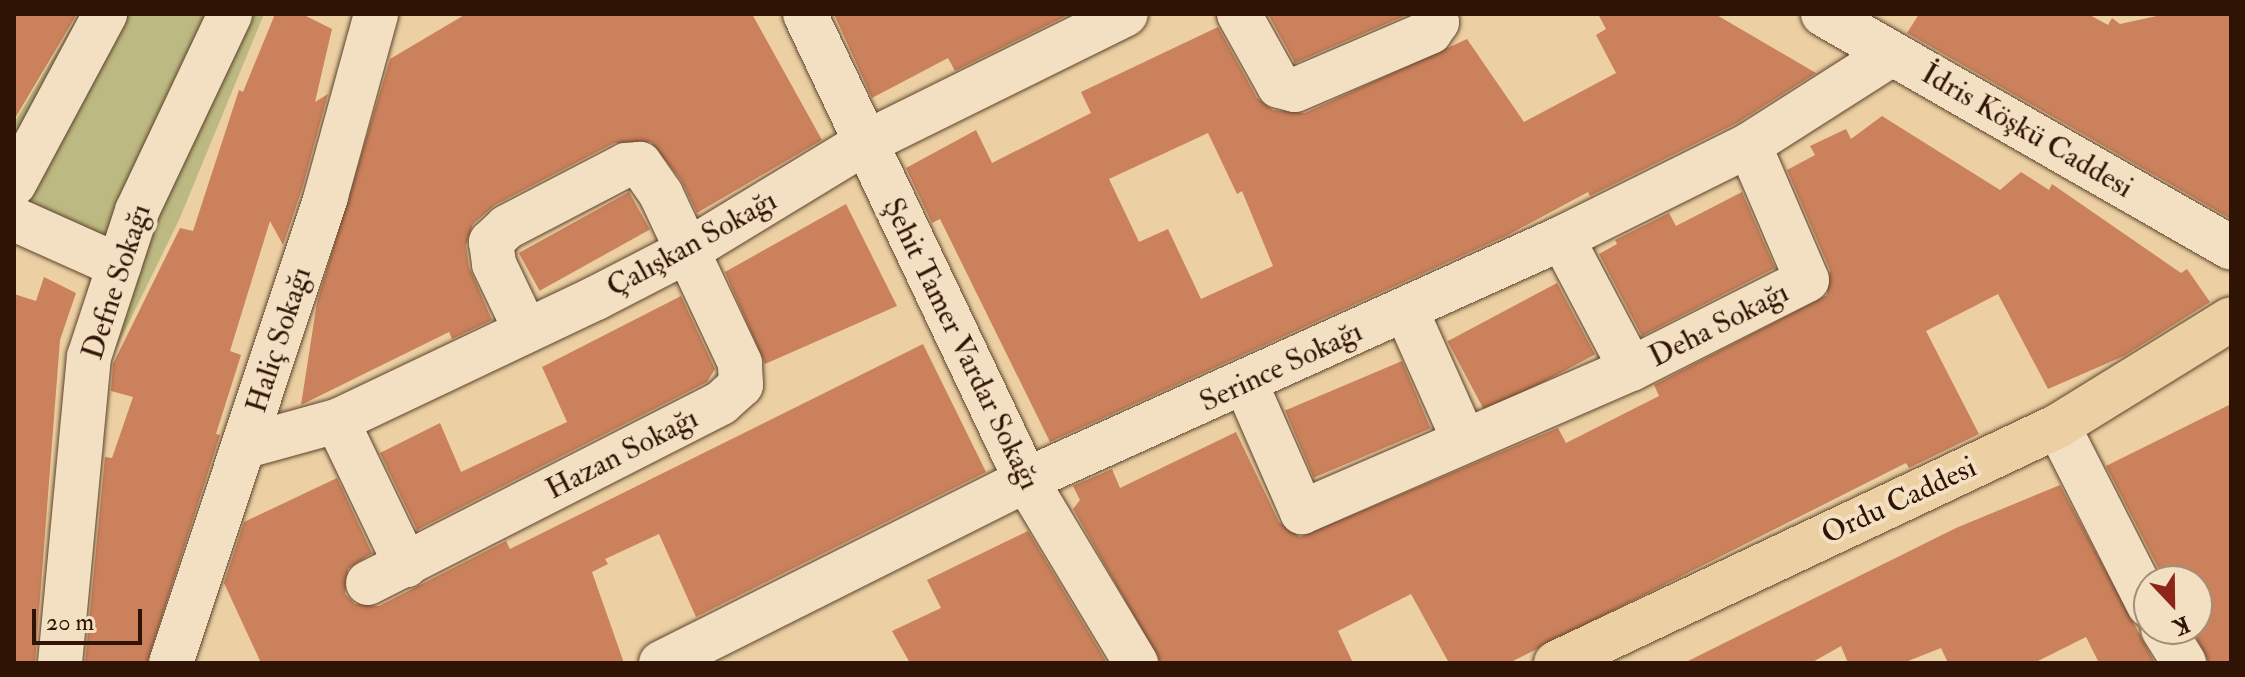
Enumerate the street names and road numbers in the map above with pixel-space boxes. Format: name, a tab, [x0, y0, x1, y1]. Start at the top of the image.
street label: İdris Köşkü Caddesi	[1915, 56, 2139, 206]
street label: Çalışkan Sokağı	[601, 183, 783, 305]
street label: Şehit Tamer Vardar Sokağı	[875, 192, 1047, 496]
street label: Defne Sokağı	[75, 200, 159, 364]
street label: Haliç Sokağı	[239, 263, 319, 417]
street label: Deha Sokağı	[1643, 275, 1795, 375]
street label: Serince Sokağı	[1194, 314, 1368, 420]
street label: Hazan Sokağı	[540, 400, 704, 508]
street label: Ordu Caddesi	[1816, 449, 1982, 553]

